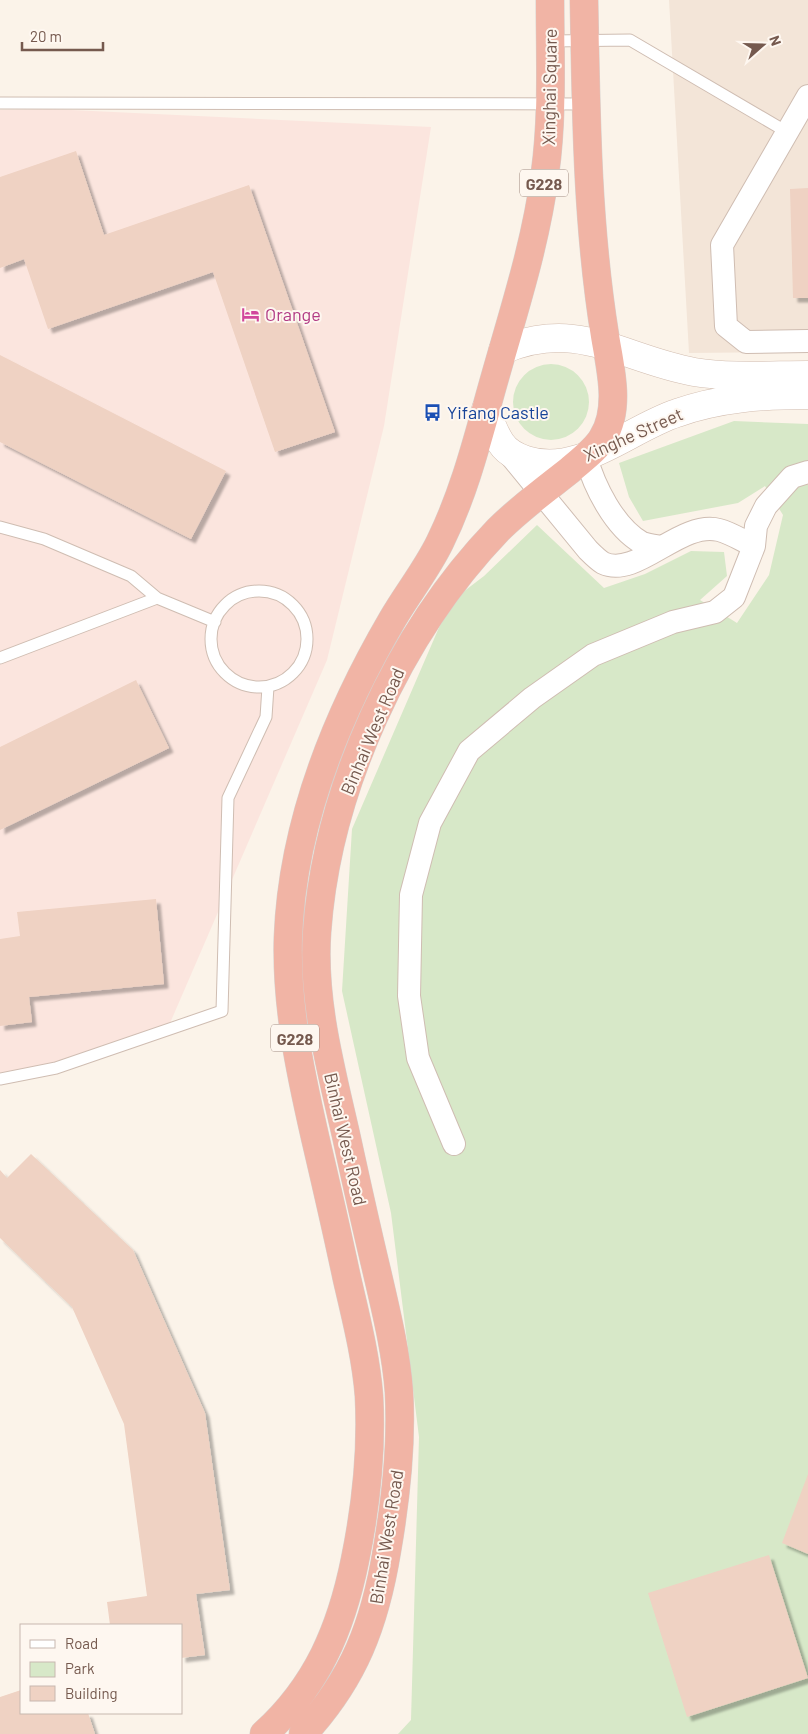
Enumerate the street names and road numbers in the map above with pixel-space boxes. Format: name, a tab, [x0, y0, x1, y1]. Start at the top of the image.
street label: Xinghai Square	[537, 28, 561, 146]
road number: G228	[520, 170, 568, 197]
street label: Xinghe Street	[580, 402, 686, 466]
street label: Binhai West Road	[335, 664, 409, 798]
road number: G228	[271, 1024, 319, 1052]
street label: Binhai West Road	[320, 1070, 372, 1208]
street label: Binhai West Road	[365, 1468, 407, 1606]

